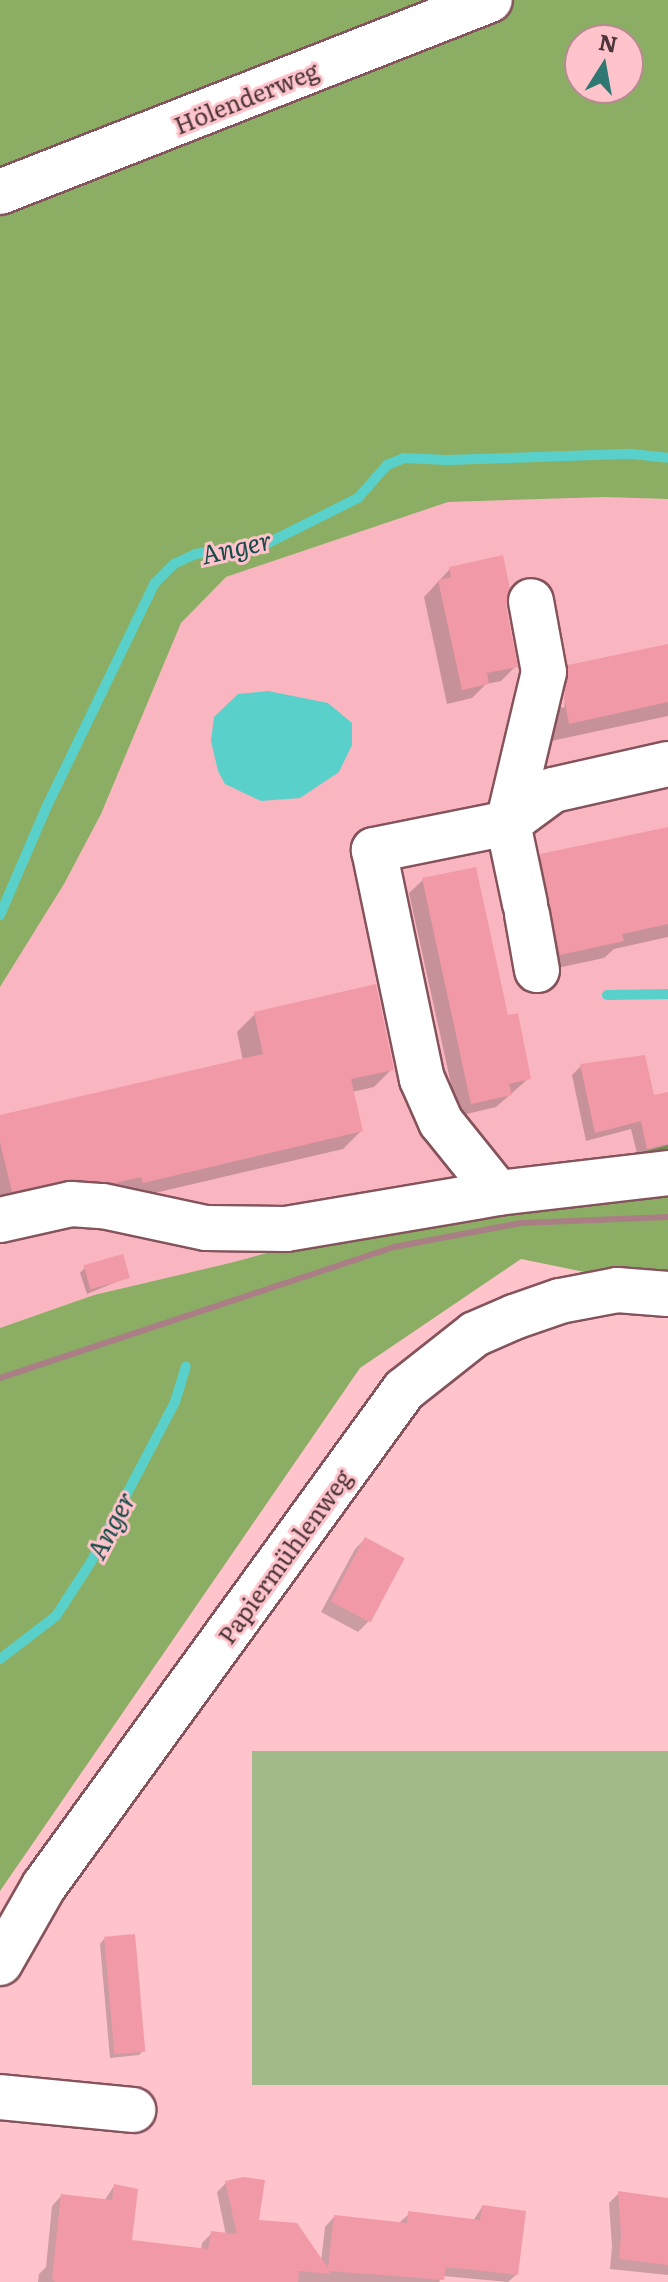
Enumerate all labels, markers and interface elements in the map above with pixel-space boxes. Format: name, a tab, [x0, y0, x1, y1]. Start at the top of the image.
north arrow	[564, 24, 644, 104]
text: N	[596, 24, 621, 60]
street label: Hölenderweg	[169, 55, 323, 139]
water label: Anger	[198, 523, 274, 569]
street label: Papiermühlenweg	[211, 1463, 357, 1649]
water label: Anger	[79, 1486, 141, 1564]

